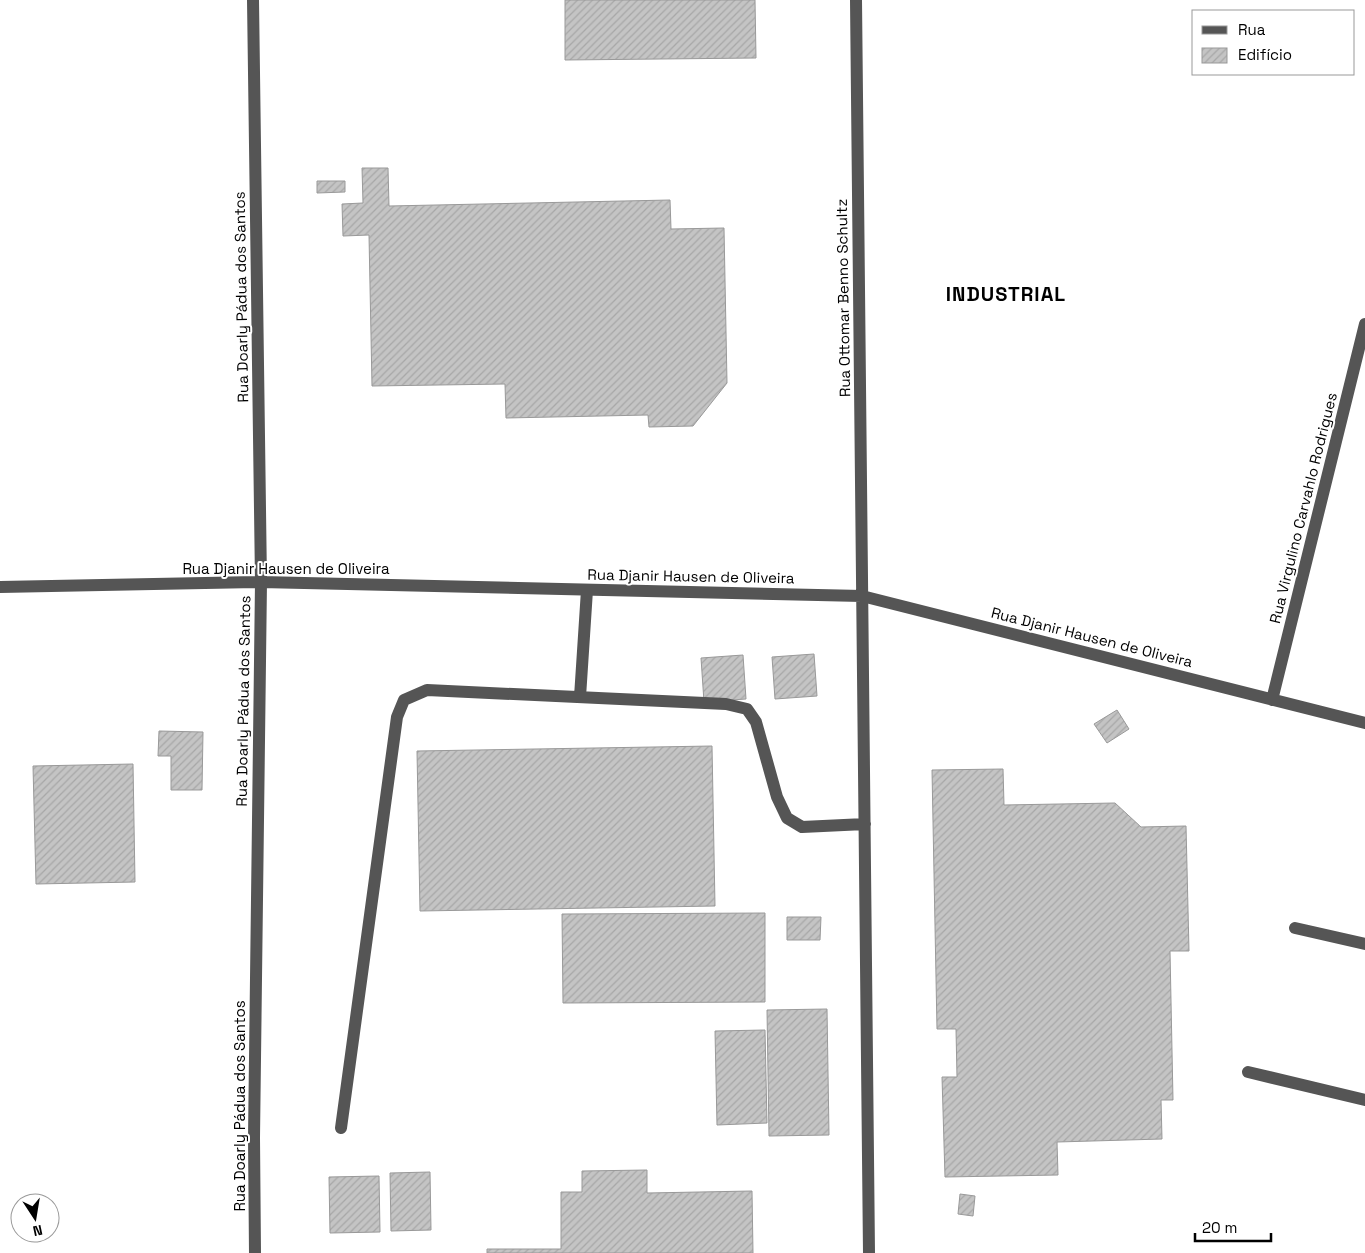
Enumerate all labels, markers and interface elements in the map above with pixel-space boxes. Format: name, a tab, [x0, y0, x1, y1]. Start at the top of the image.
legend	[1192, 10, 1355, 75]
text: Rua	[1238, 20, 1266, 39]
text: Edifício	[1238, 45, 1292, 64]
street label: Rua Doarly Pádua dos Santos	[230, 191, 252, 403]
street label: Rua Ottomar Benno Schultz	[832, 199, 854, 397]
district label: INDUSTRIAL	[946, 281, 1066, 307]
street label: Rua Virgulino Carvahlo Rodrigues	[1265, 390, 1341, 625]
street label: Rua Djanir Hausen de Oliveira	[182, 559, 390, 578]
street label: Rua Djanir Hausen de Oliveira	[587, 565, 795, 587]
street label: Rua Doarly Pádua dos Santos	[232, 595, 254, 807]
street label: Rua Djanir Hausen de Oliveira	[989, 603, 1195, 671]
street label: Rua Doarly Pádua dos Santos	[230, 1000, 249, 1212]
north arrow	[10, 1193, 60, 1243]
scale bar	[1195, 1210, 1271, 1242]
text: 20 m	[1202, 1218, 1237, 1237]
text: N	[31, 1221, 44, 1240]

